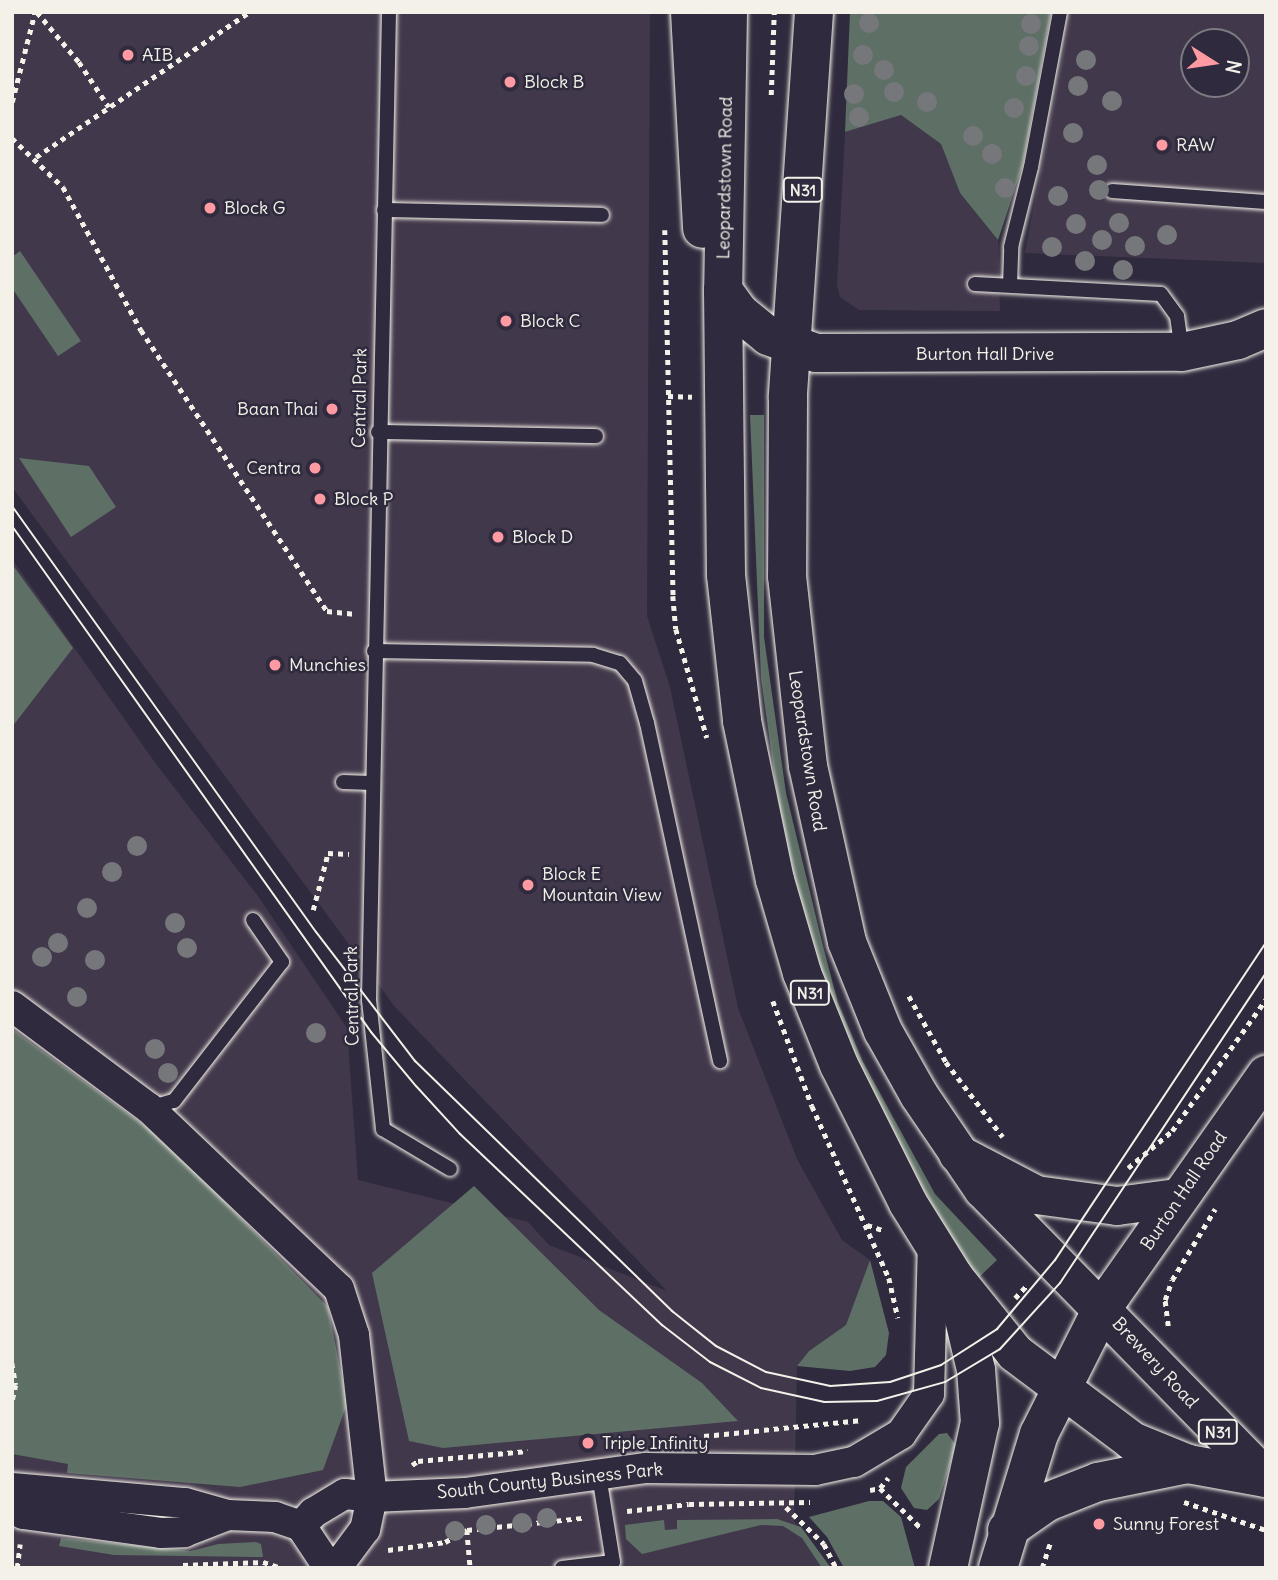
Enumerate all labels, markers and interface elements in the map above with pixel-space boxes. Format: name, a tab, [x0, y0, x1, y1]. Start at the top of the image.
north arrow	[1180, 28, 1250, 98]
place label: AIB	[142, 44, 173, 66]
marker: AIB	[120, 47, 136, 63]
text: N	[1220, 58, 1247, 76]
place label: Block B	[524, 71, 584, 93]
marker: Block B	[502, 74, 518, 90]
street label: Leopardstown Road	[713, 96, 737, 260]
place label: RAW	[1176, 134, 1215, 156]
marker: RAW	[1154, 137, 1170, 153]
road number: N31	[782, 178, 824, 202]
place label: Block G	[224, 197, 286, 219]
marker: Block G	[202, 200, 218, 216]
place label: Block C	[520, 310, 580, 332]
marker: Block C	[498, 313, 514, 329]
street label: Burton Hall Drive	[916, 343, 1054, 365]
street label: Central Park	[348, 348, 372, 448]
place label: Baan Thai	[237, 398, 318, 420]
marker: Baan Thai	[324, 401, 340, 417]
place label: Centra	[246, 457, 301, 479]
marker: Centra	[307, 460, 323, 476]
place label: Block P	[334, 488, 393, 510]
marker: Block P	[312, 491, 328, 507]
place label: Block D	[512, 526, 573, 548]
marker: Block D	[490, 529, 506, 545]
place label: Munchies	[289, 654, 366, 676]
marker: Munchies	[267, 657, 283, 673]
street label: Leopardstown Road	[784, 669, 830, 833]
place label: Block E Mountain View	[542, 864, 662, 906]
marker: Block E Mountain View	[520, 877, 536, 893]
street label: Central Park	[340, 946, 364, 1046]
road number: N31	[789, 981, 831, 1006]
street label: Burton Hall Road	[1136, 1128, 1232, 1254]
street label: Brewery Road	[1107, 1313, 1203, 1413]
road number: N31	[1197, 1420, 1239, 1444]
place label: Triple Infinity	[602, 1432, 709, 1454]
marker: Triple Infinity	[580, 1435, 596, 1451]
street label: South County Business Park	[436, 1458, 664, 1504]
place label: Sunny Forest	[1113, 1513, 1219, 1535]
marker: Sunny Forest	[1091, 1516, 1107, 1532]

